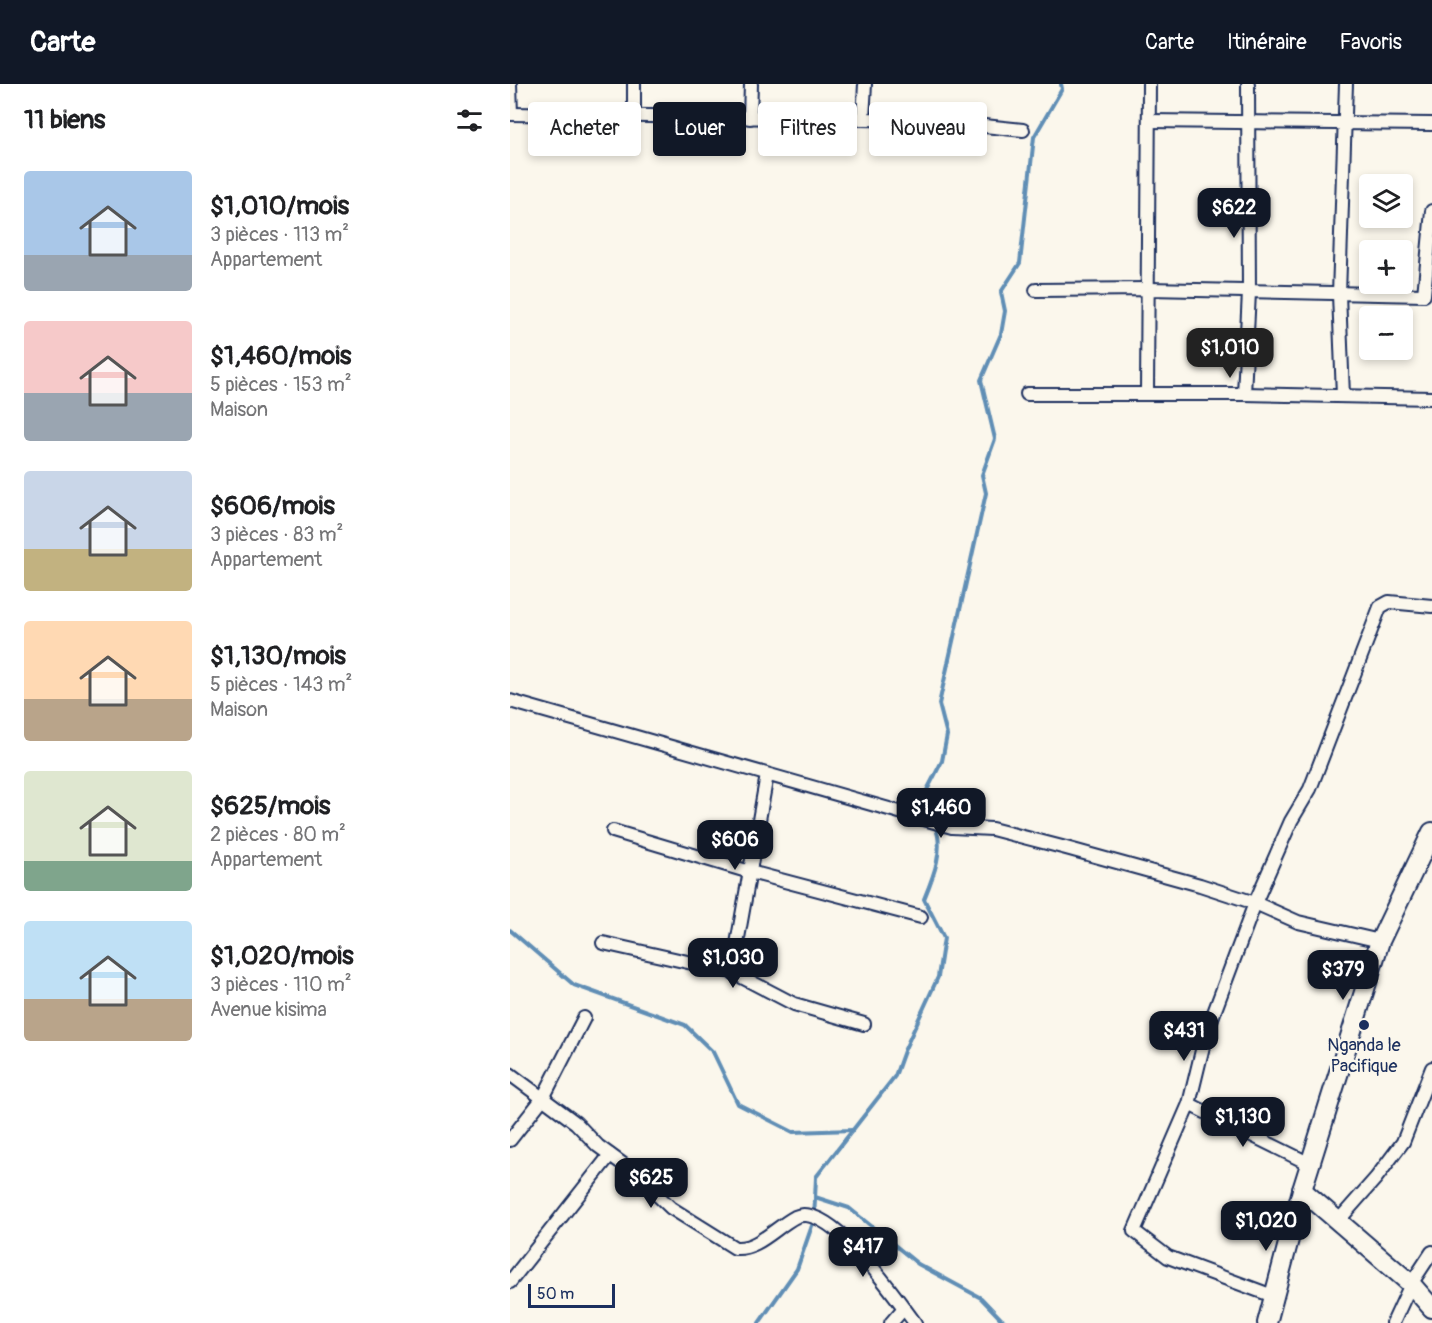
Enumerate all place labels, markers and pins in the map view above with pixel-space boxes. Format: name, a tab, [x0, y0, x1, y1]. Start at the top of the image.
pin: $622	[1198, 188, 1270, 239]
pin: $1,010	[1181, 328, 1279, 379]
pin: $1,460	[892, 788, 990, 839]
pin: $606	[699, 820, 771, 871]
pin: $1,030	[684, 938, 782, 989]
pin: $379	[1307, 950, 1379, 1001]
pin: $431	[1148, 1011, 1220, 1062]
marker: Nganda le Pacifique	[1357, 1018, 1371, 1032]
place label: Nganda le Pacifique	[1327, 1034, 1401, 1078]
pin: $1,130	[1194, 1097, 1292, 1148]
pin: $625	[615, 1158, 687, 1209]
pin: $1,020	[1217, 1201, 1315, 1252]
pin: $417	[827, 1227, 899, 1278]

